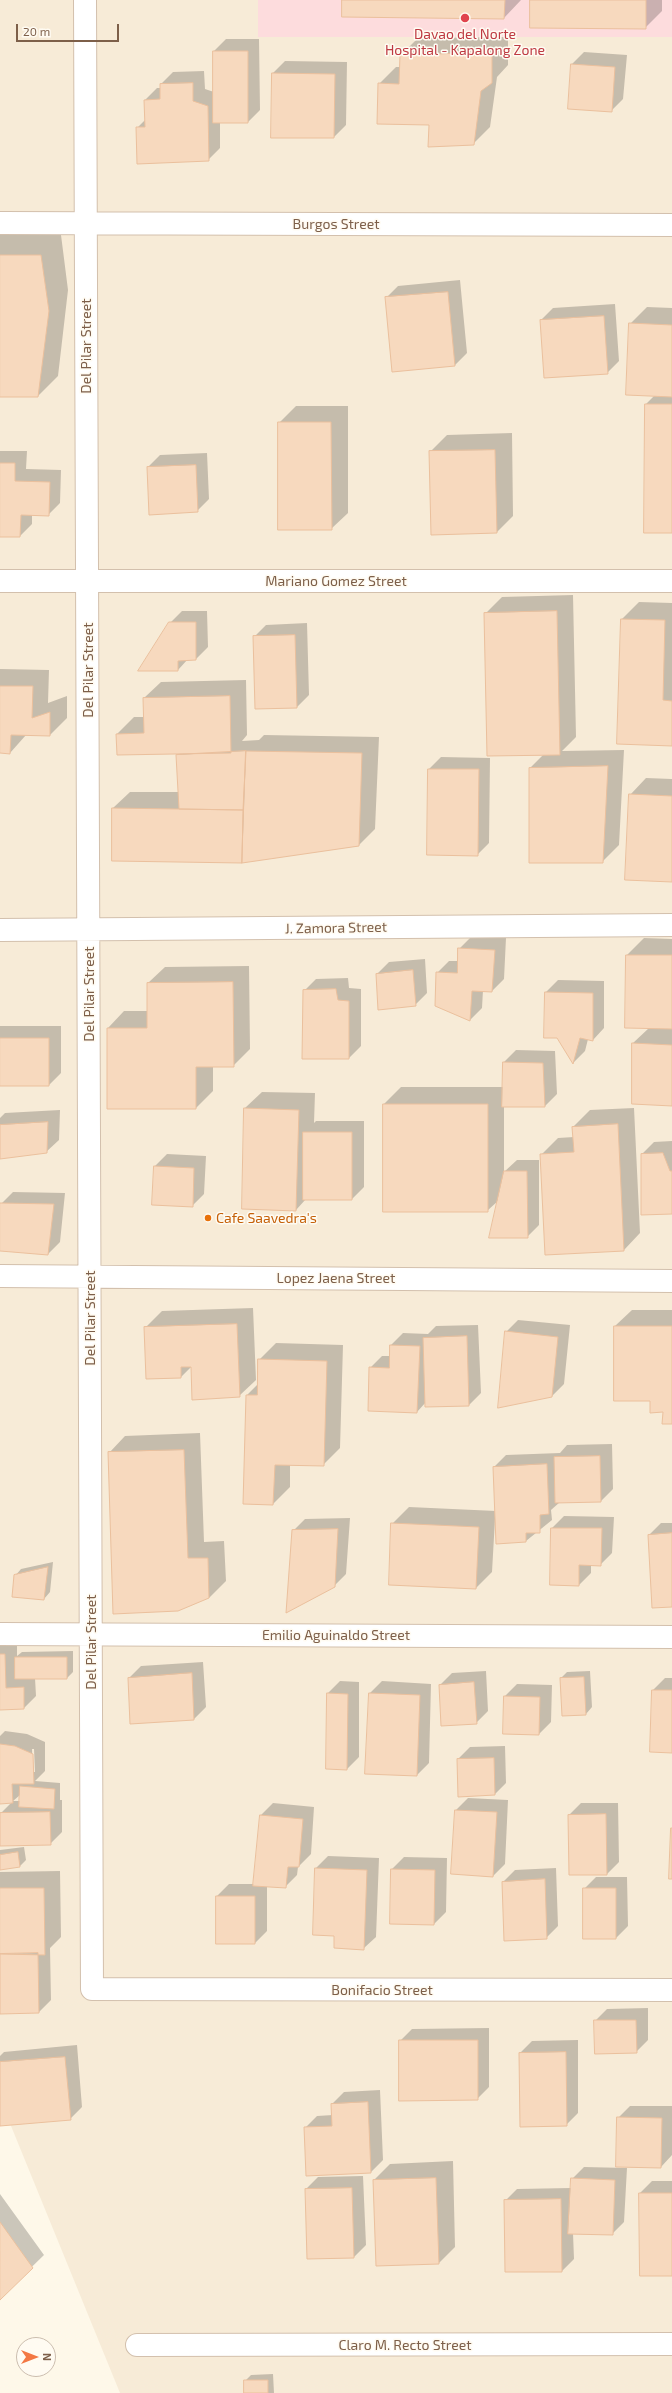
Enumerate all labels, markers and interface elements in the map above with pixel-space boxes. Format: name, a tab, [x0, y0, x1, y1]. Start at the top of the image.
marker: Davao del Norte Hospital - Kapalong Zone	[459, 12, 471, 24]
scale bar	[18, 16, 121, 42]
text: 20 m	[23, 24, 50, 38]
place label: Davao del Norte Hospital - Kapalong Zone	[385, 26, 545, 58]
street label: Burgos Street	[292, 216, 380, 232]
street label: Del Pilar Street	[78, 298, 94, 394]
street label: Mariano Gomez Street	[265, 573, 407, 589]
street label: Del Pilar Street	[80, 622, 96, 718]
street label: J. Zamora Street	[285, 919, 387, 937]
street label: Del Pilar Street	[81, 946, 97, 1042]
place label: Cafe Saavedra's	[216, 1210, 317, 1226]
marker: Cafe Saavedra's	[203, 1213, 213, 1223]
street label: Del Pilar Street	[82, 1270, 98, 1366]
street label: Lopez Jaena Street	[277, 1270, 395, 1286]
street label: Del Pilar Street	[83, 1594, 99, 1690]
street label: Emilio Aguinaldo Street	[262, 1627, 410, 1643]
street label: Bonifacio Street	[331, 1982, 433, 1998]
north arrow	[16, 2337, 56, 2377]
street label: Claro M. Recto Street	[338, 2337, 472, 2353]
text: N	[41, 2353, 54, 2361]

